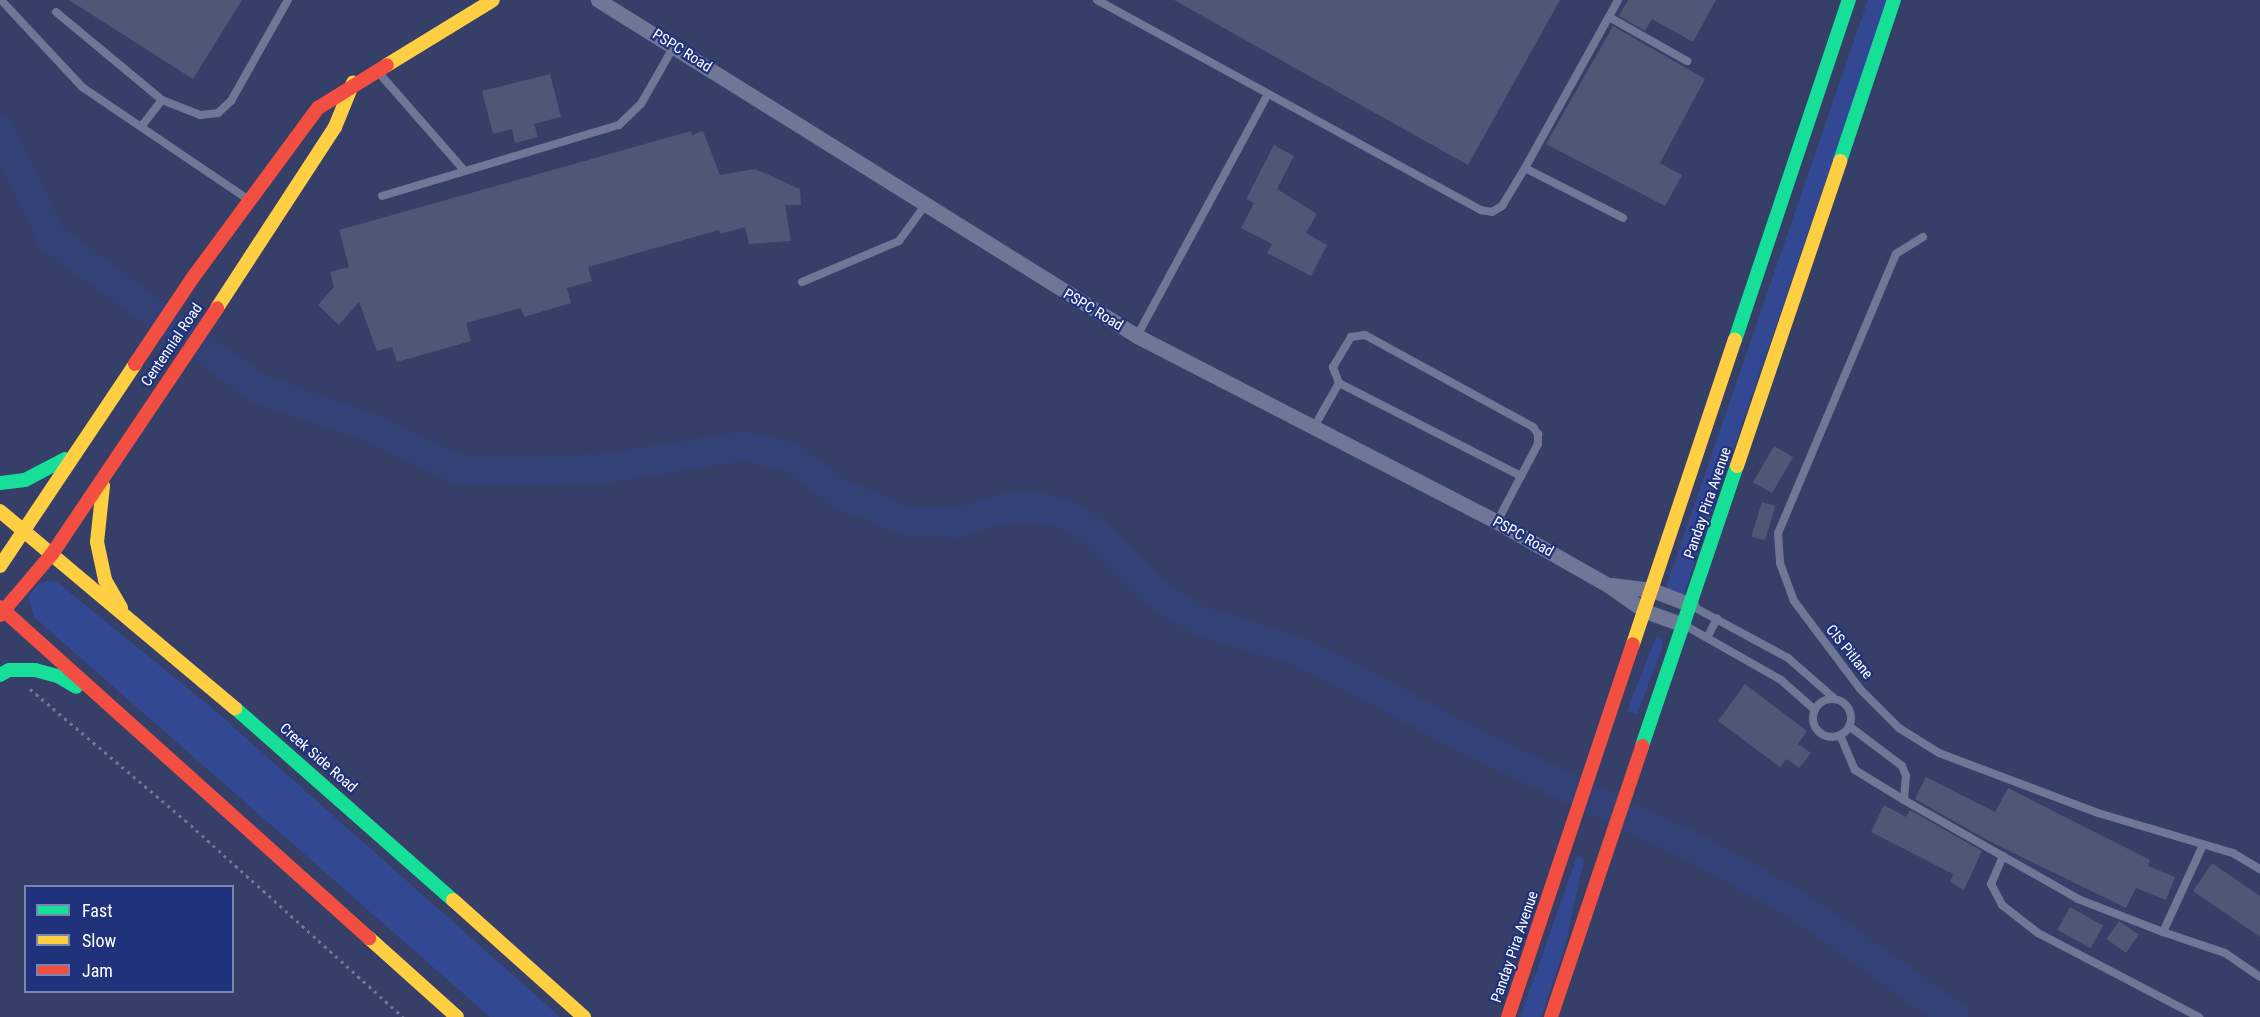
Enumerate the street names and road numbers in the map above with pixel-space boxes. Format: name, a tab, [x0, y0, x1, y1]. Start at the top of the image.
street label: PSPC Road	[649, 26, 715, 76]
street label: PSPC Road	[1060, 285, 1126, 335]
street label: Centennial Road	[138, 300, 206, 390]
street label: Panday Pira Avenue	[1680, 445, 1736, 561]
street label: PSPC Road	[1490, 513, 1556, 561]
street label: CIS Pitlane	[1822, 621, 1876, 683]
street label: Creek Side Road	[276, 720, 360, 796]
street label: Panday Pira Avenue	[1487, 889, 1543, 1005]

